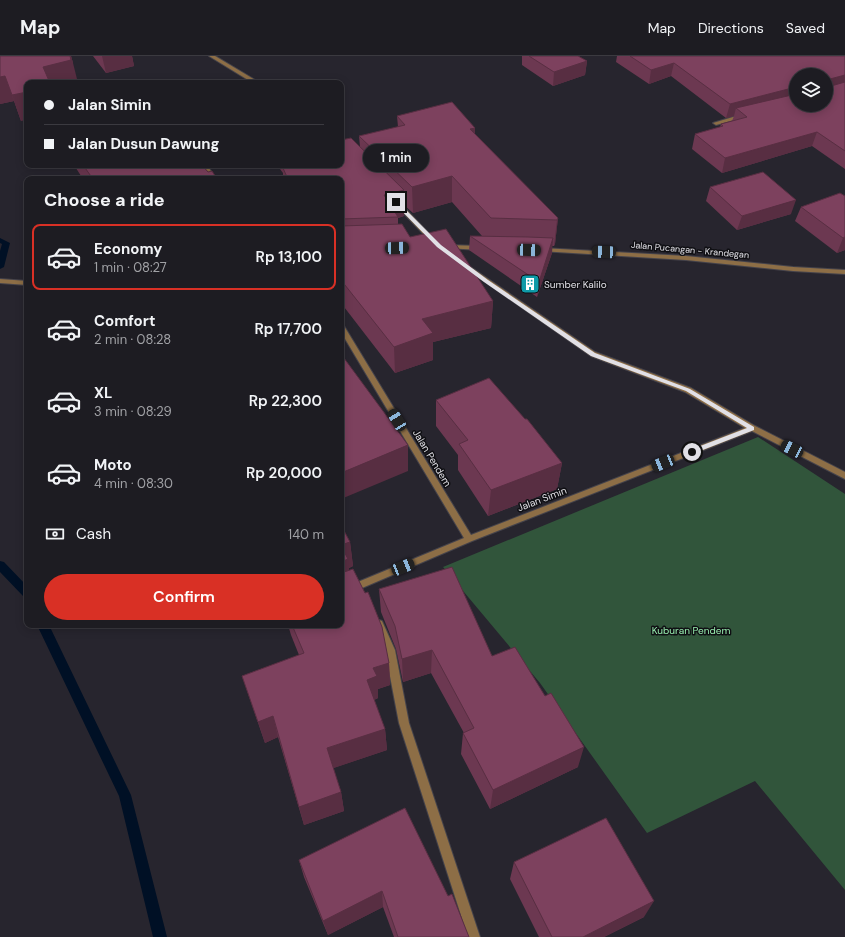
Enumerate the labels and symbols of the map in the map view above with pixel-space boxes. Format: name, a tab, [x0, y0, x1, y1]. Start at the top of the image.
callout: 1 min	[363, 144, 429, 172]
route end	[387, 193, 405, 211]
street label: Jalan Pucangan - Krandegan	[630, 239, 750, 261]
car	[385, 242, 409, 254]
car	[517, 244, 541, 256]
car	[592, 246, 616, 258]
building icon: Sumber Kalilo	[519, 273, 541, 295]
place label: Sumber Kalilo	[544, 278, 607, 291]
car	[386, 407, 408, 433]
street label: Jalan Pendem	[410, 427, 454, 489]
car	[779, 438, 805, 460]
route start	[683, 443, 701, 461]
car	[650, 453, 676, 473]
street label: Jalan Simin	[515, 484, 569, 514]
car	[390, 557, 416, 577]
park label: Kuburan Pendem	[652, 624, 730, 637]

